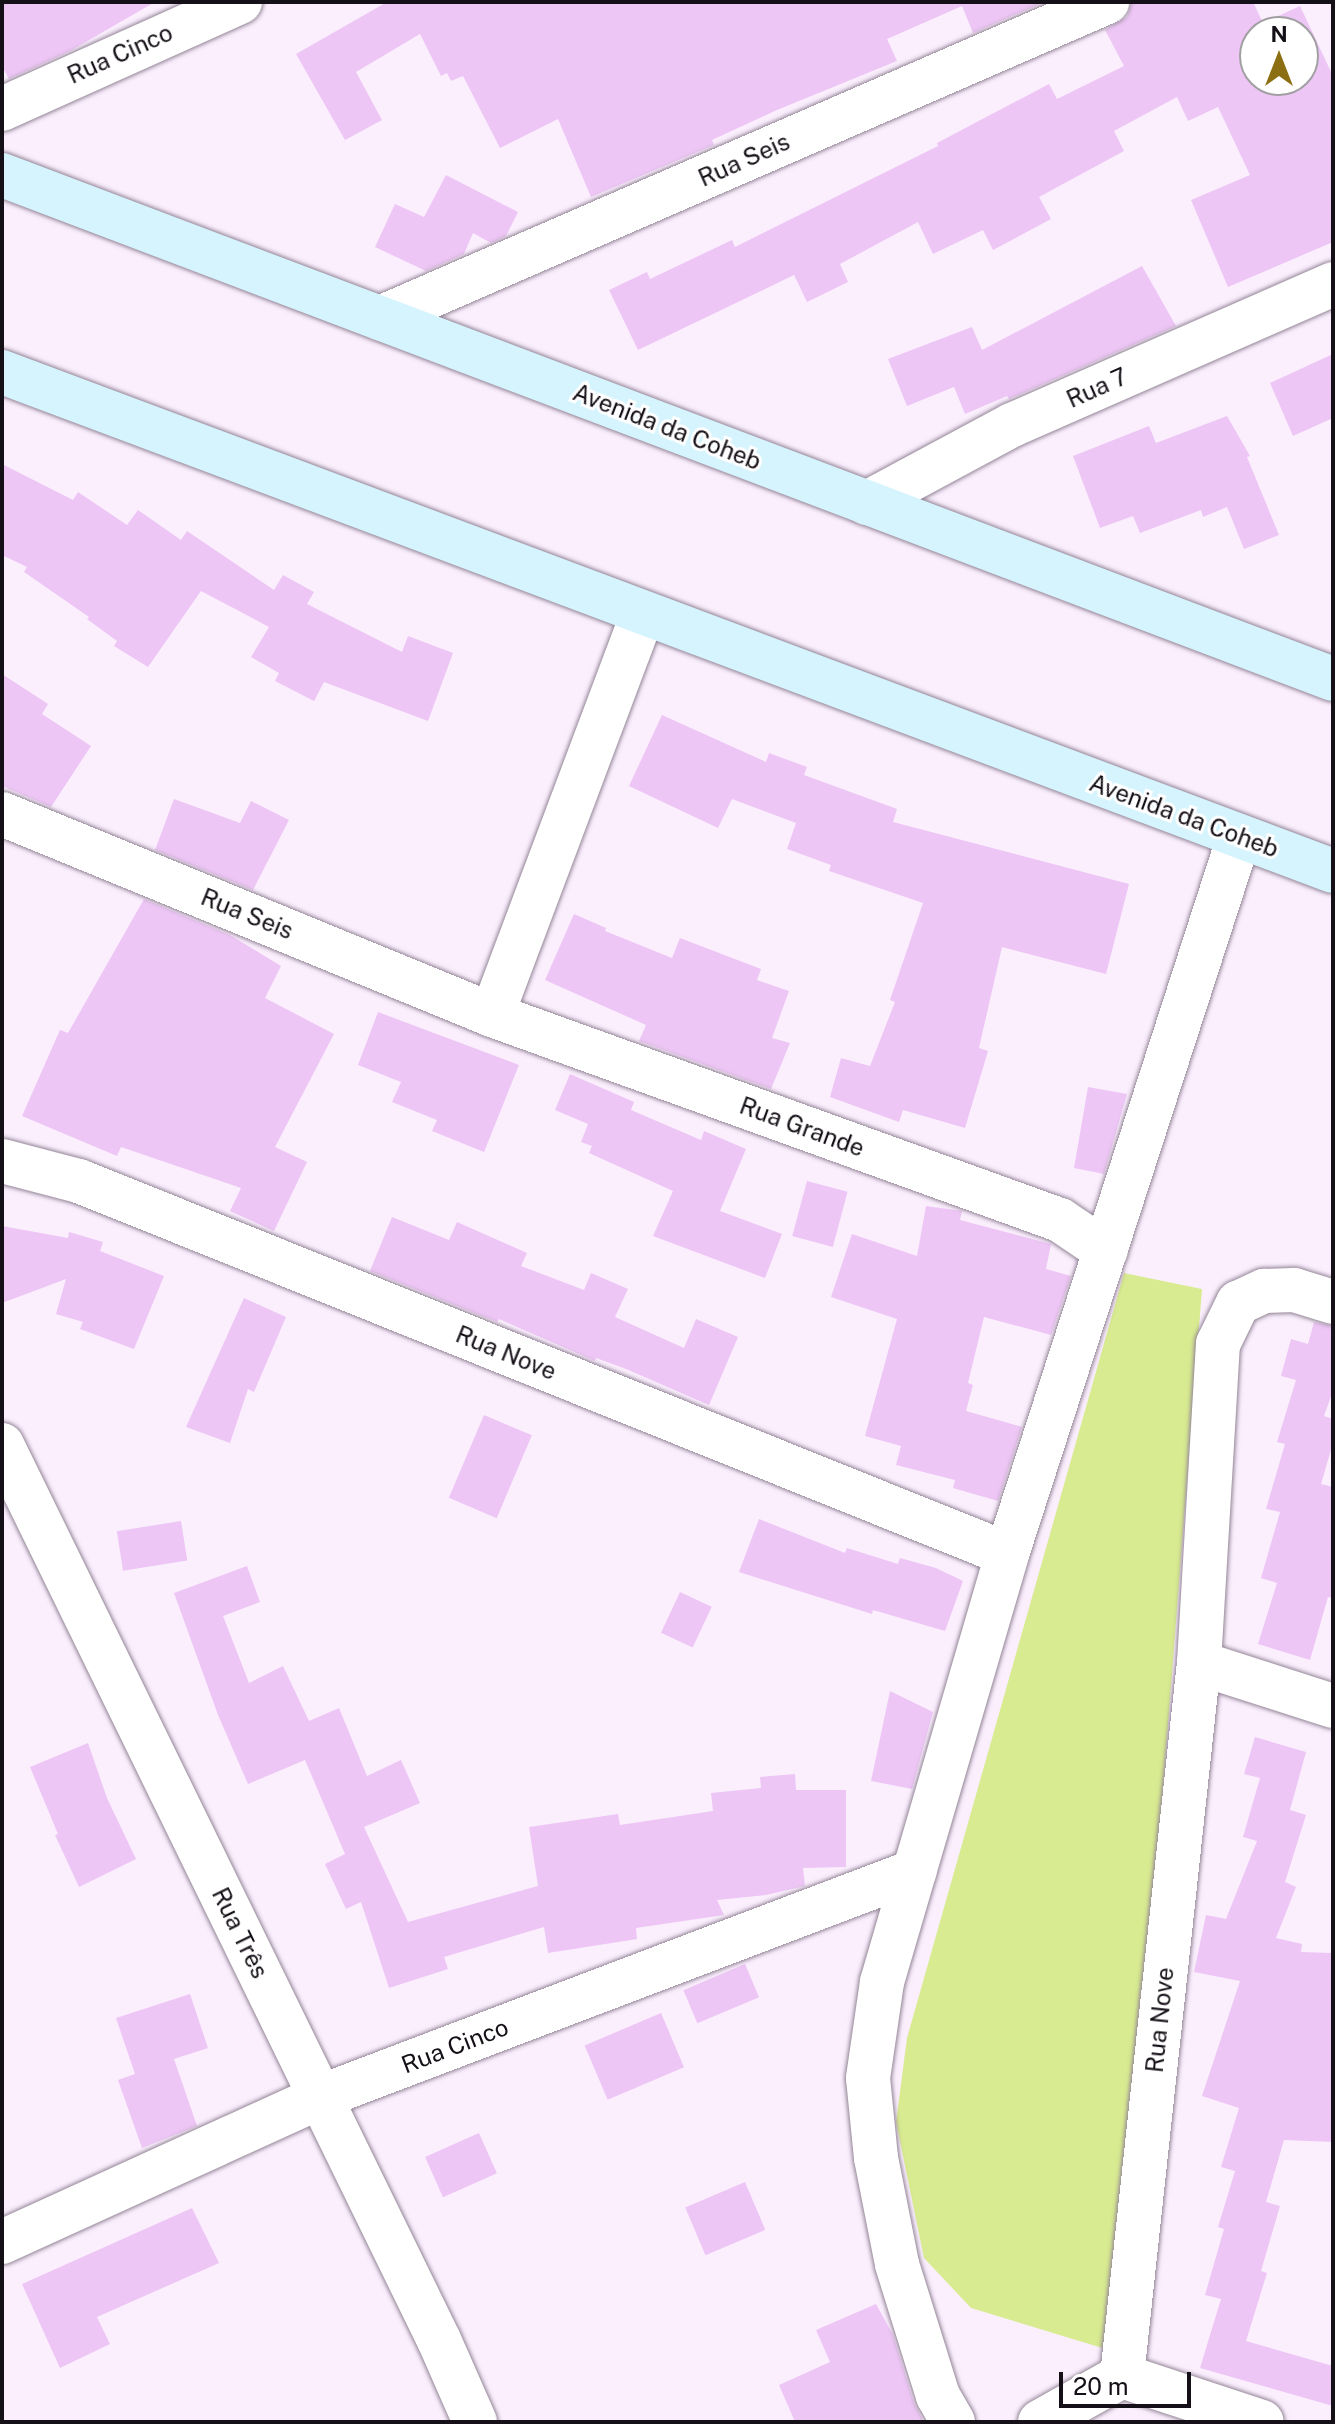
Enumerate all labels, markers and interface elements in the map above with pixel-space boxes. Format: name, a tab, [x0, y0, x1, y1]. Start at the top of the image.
north arrow	[1239, 16, 1319, 96]
street label: Rua Cinco	[63, 18, 177, 90]
text: N	[1270, 21, 1288, 47]
street label: Rua Seis	[694, 127, 794, 193]
street label: Rua 7	[1062, 362, 1132, 414]
street label: Avenida da Coheb	[569, 378, 765, 476]
street label: Avenida da Coheb	[1085, 768, 1283, 864]
street label: Rua Seis	[197, 883, 297, 945]
street label: Rua Grande	[736, 1091, 868, 1163]
street label: Rua Nove	[452, 1320, 560, 1386]
street label: Rua Três	[206, 1883, 274, 1983]
street label: Rua Nove	[1140, 1966, 1180, 2074]
street label: Rua Cinco	[398, 2012, 512, 2080]
scale bar	[1063, 2356, 1195, 2406]
text: 20 m	[1073, 2372, 1129, 2400]

